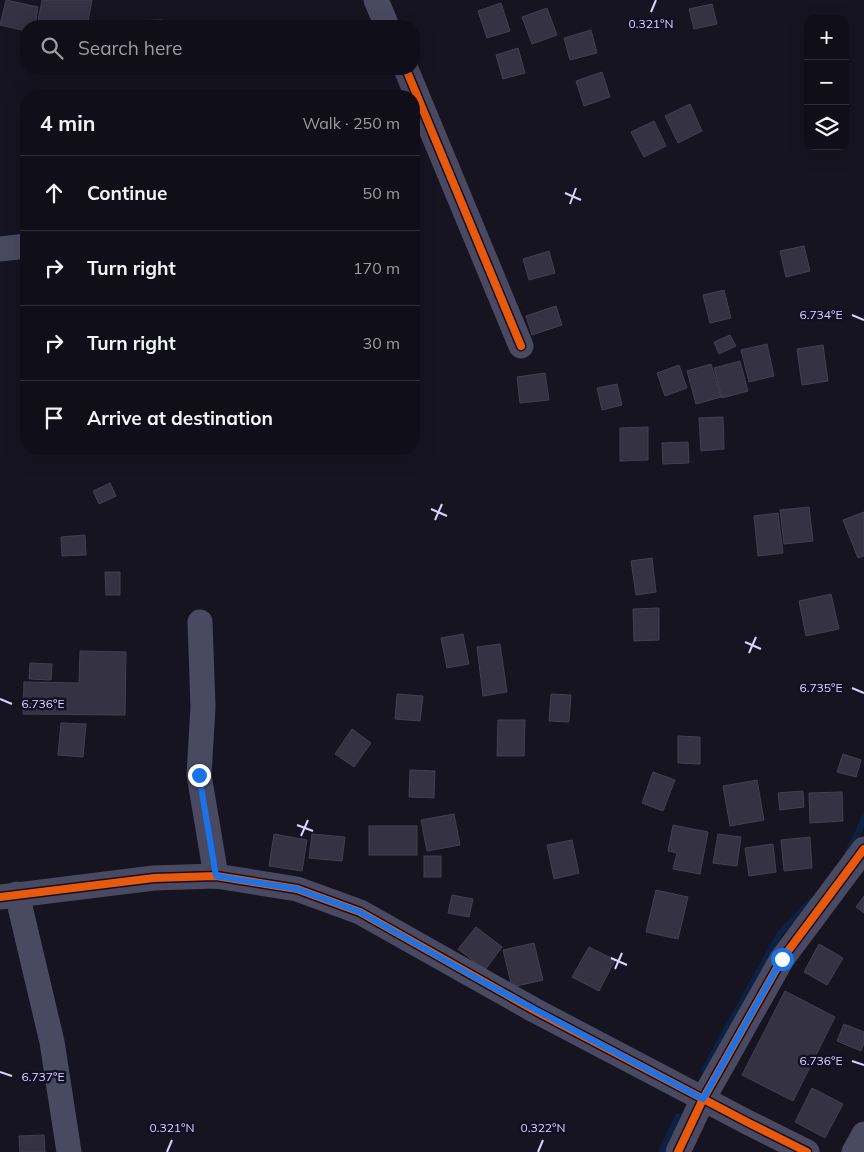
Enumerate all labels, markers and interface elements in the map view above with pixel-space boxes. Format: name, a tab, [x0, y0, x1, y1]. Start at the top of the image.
map controls	[804, 15, 849, 150]
button: +	[804, 15, 849, 60]
text: 0.321°N	[629, 16, 673, 31]
search box	[20, 20, 420, 75]
icon: search	[38, 34, 66, 62]
text: Search here	[78, 36, 182, 60]
button: −	[804, 60, 849, 105]
button: layers	[804, 105, 849, 150]
text: 4 min	[40, 110, 95, 136]
text: Walk · 250 m	[302, 113, 400, 133]
icon: ahead	[40, 179, 68, 207]
text: Continue	[87, 181, 167, 205]
text: 50 m	[363, 183, 400, 203]
icon: right	[40, 254, 68, 282]
text: Turn right	[87, 256, 176, 280]
text: 170 m	[353, 258, 400, 278]
text: 6.734°E	[799, 307, 843, 322]
icon: right	[40, 329, 68, 357]
text: Turn right	[87, 331, 176, 355]
text: 30 m	[363, 333, 400, 353]
icon: arrive	[40, 404, 68, 432]
text: Arrive at destination	[87, 406, 273, 430]
text: 6.735°E	[799, 680, 843, 695]
text: 6.736°E	[21, 696, 65, 711]
route end	[188, 764, 211, 787]
route start	[771, 948, 794, 971]
text: 6.736°E	[799, 1053, 843, 1068]
text: 6.737°E	[21, 1069, 65, 1084]
text: 0.321°N	[150, 1120, 194, 1135]
text: 0.322°N	[521, 1120, 565, 1135]

